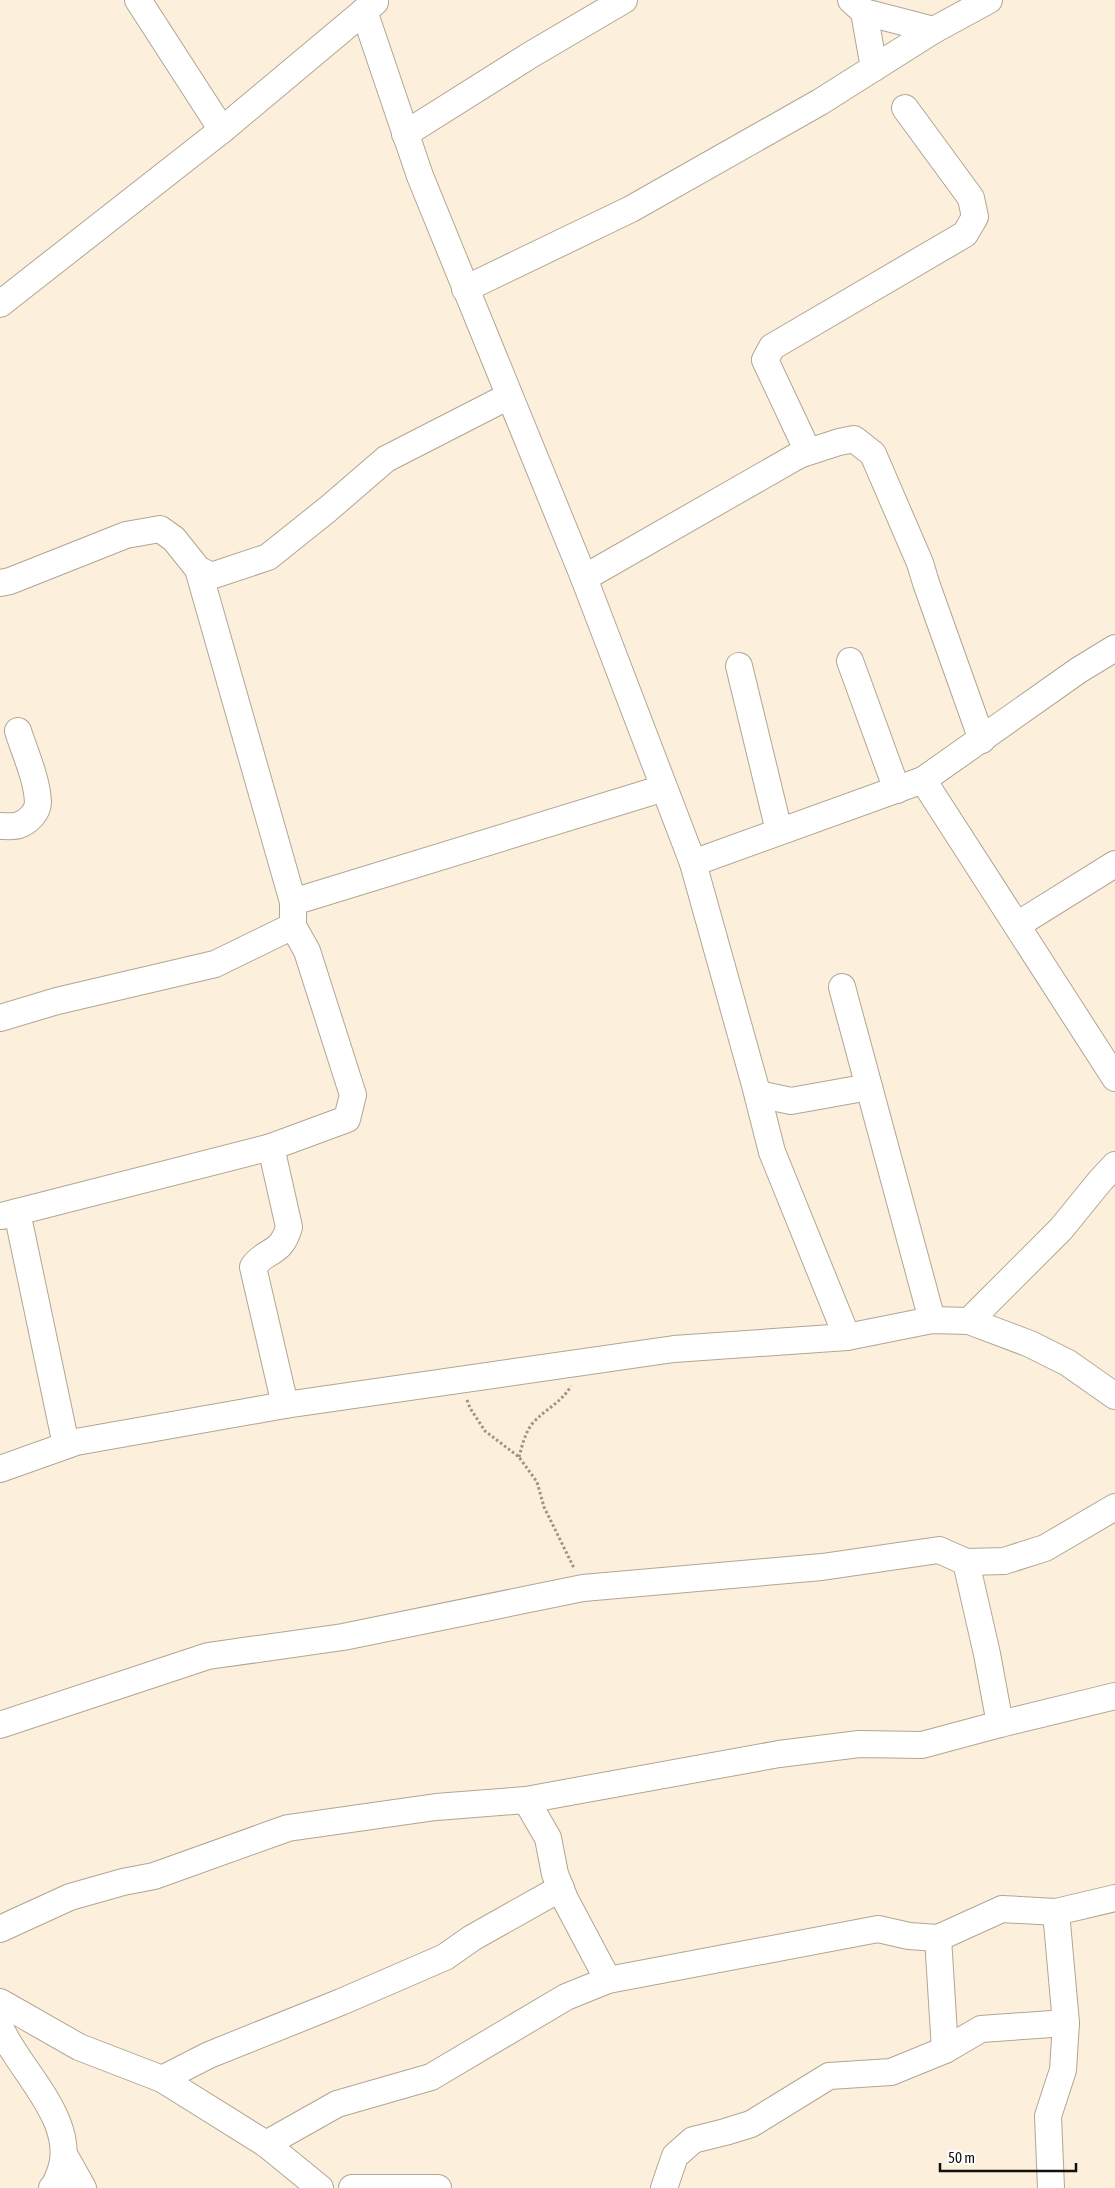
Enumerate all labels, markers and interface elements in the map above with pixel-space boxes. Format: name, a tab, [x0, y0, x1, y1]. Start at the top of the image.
scale bar	[940, 2140, 1076, 2172]
text: 50 m	[948, 2149, 975, 2166]

